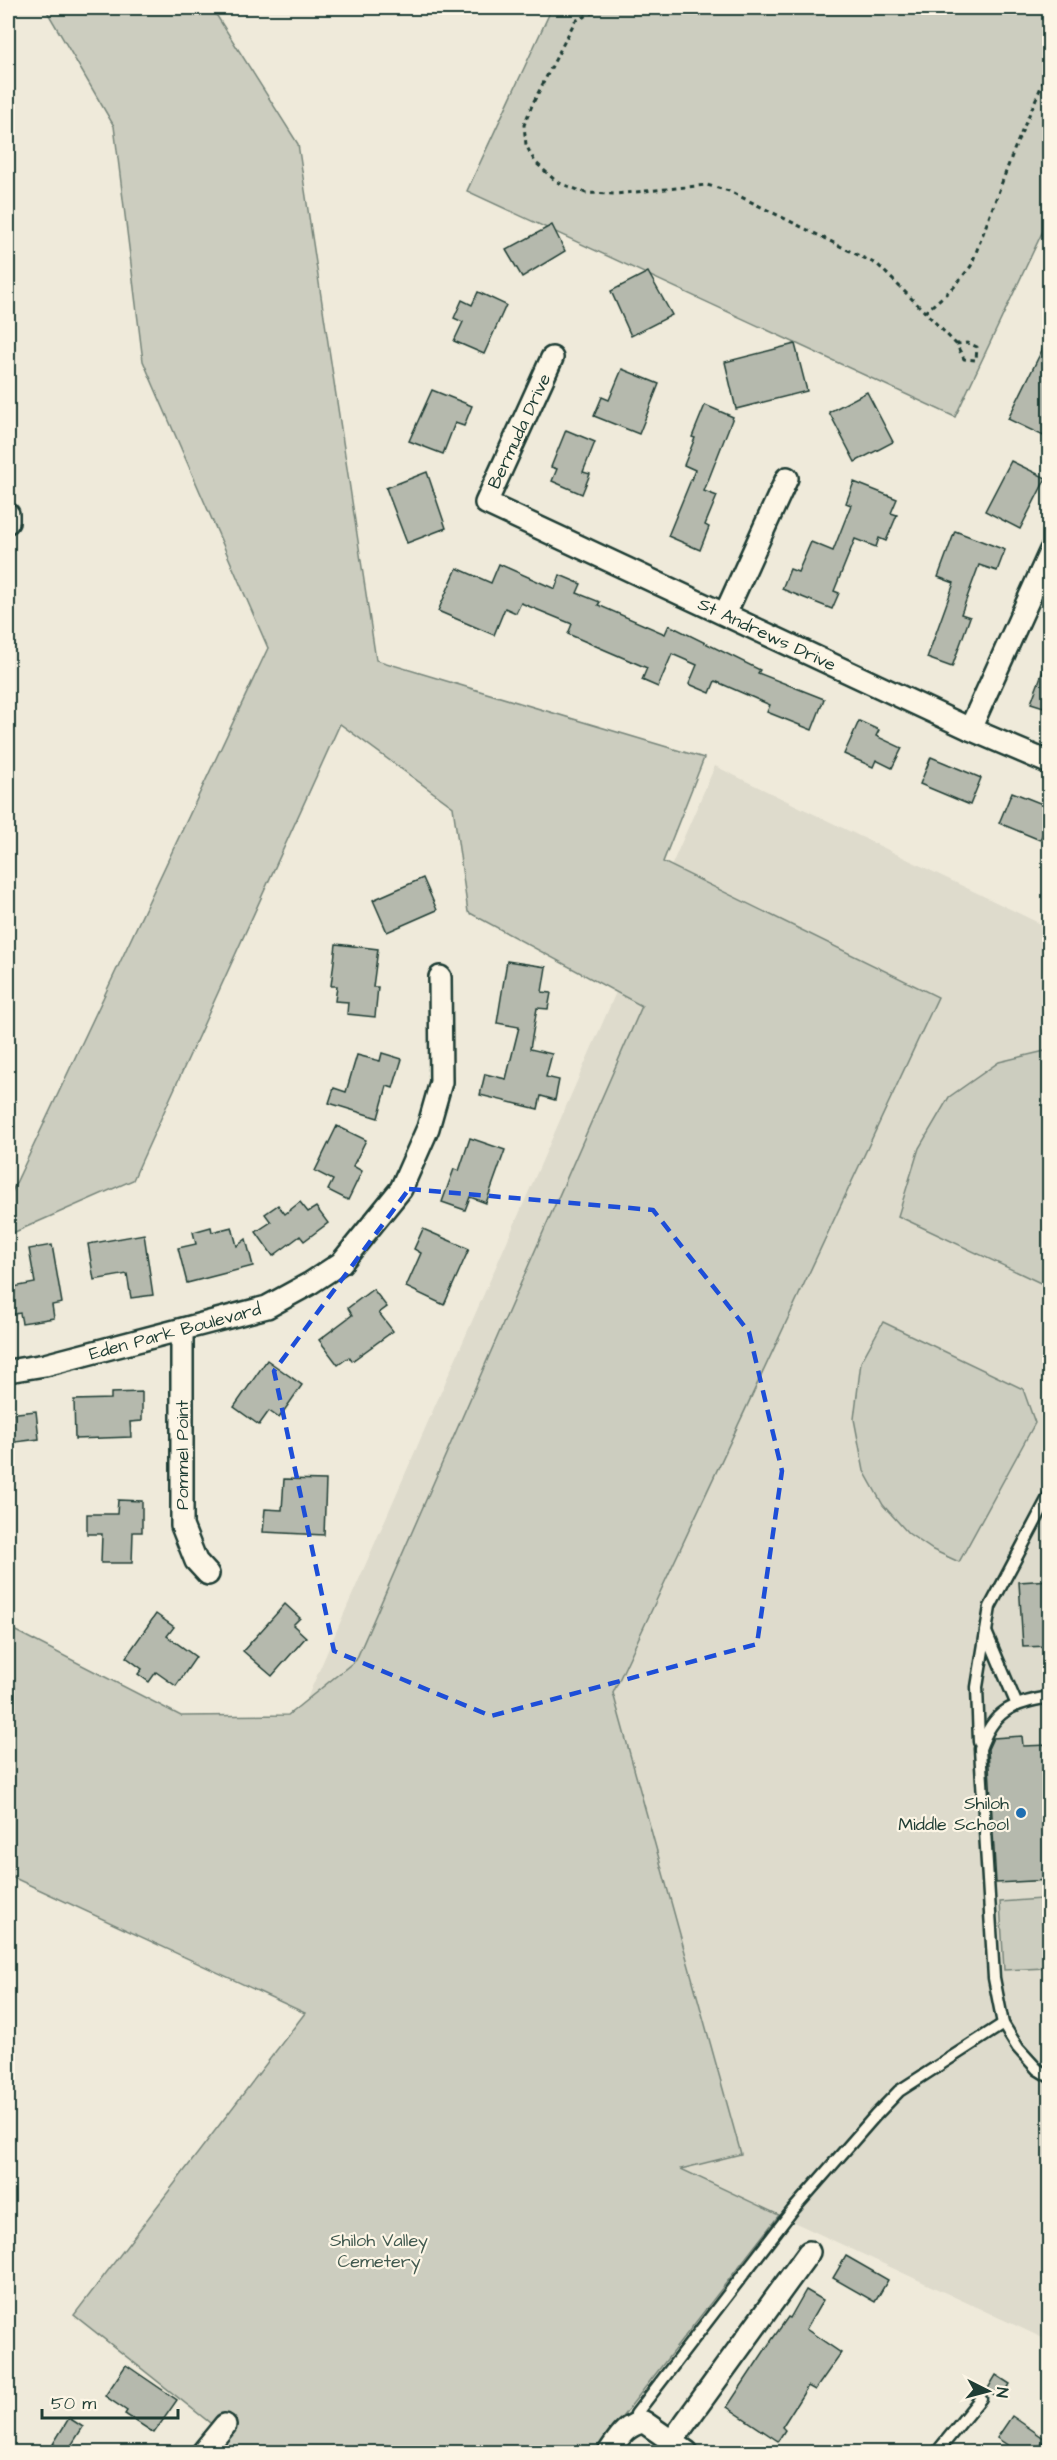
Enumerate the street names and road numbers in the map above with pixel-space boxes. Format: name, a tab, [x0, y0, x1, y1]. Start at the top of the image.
street label: Bermuda Drive	[482, 369, 557, 493]
street label: St Andrews Drive	[694, 591, 840, 678]
street label: Eden Park Boulevard	[86, 1297, 264, 1366]
street label: Pommel Point	[170, 1399, 195, 1510]

